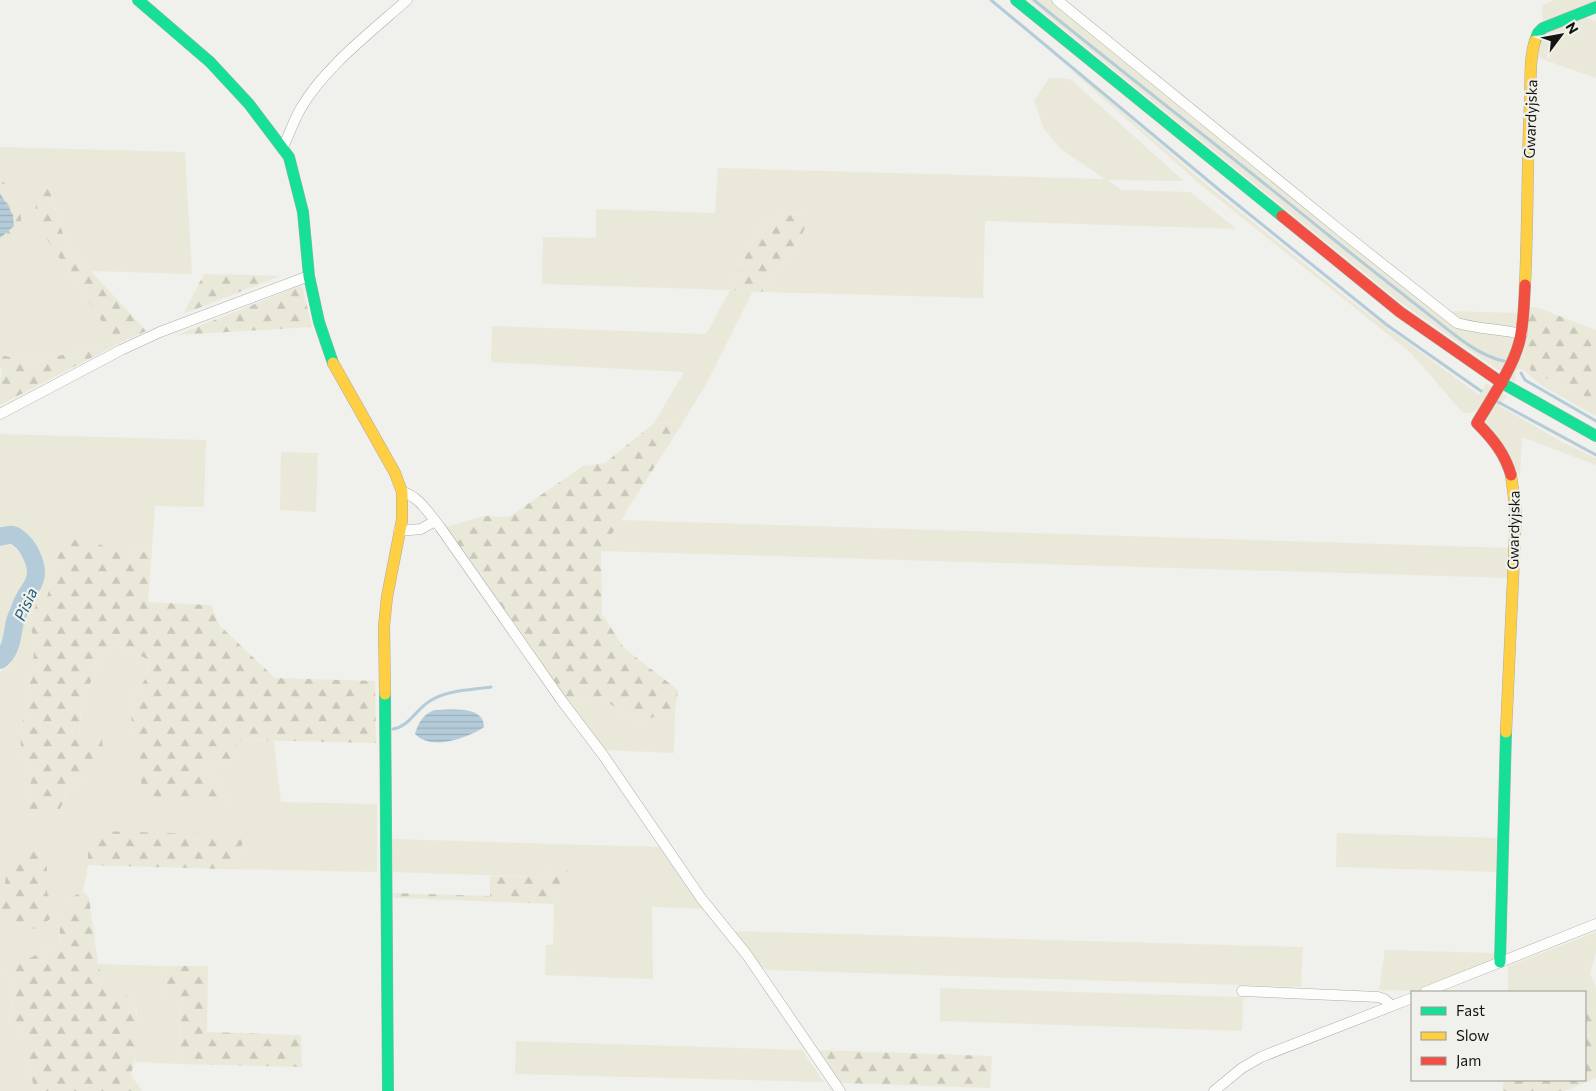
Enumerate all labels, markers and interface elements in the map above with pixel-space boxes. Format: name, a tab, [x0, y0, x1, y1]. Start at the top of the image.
north arrow	[1536, 10, 1586, 60]
text: N	[1562, 19, 1582, 37]
street label: Gwardyjska	[1520, 79, 1540, 159]
street label: Gwardyjska	[1503, 490, 1523, 570]
water label: Pisia	[9, 585, 41, 623]
legend	[1411, 991, 1586, 1081]
text: Fast	[1456, 1001, 1485, 1019]
text: Slow	[1456, 1026, 1489, 1044]
text: Jam	[1456, 1051, 1481, 1069]

